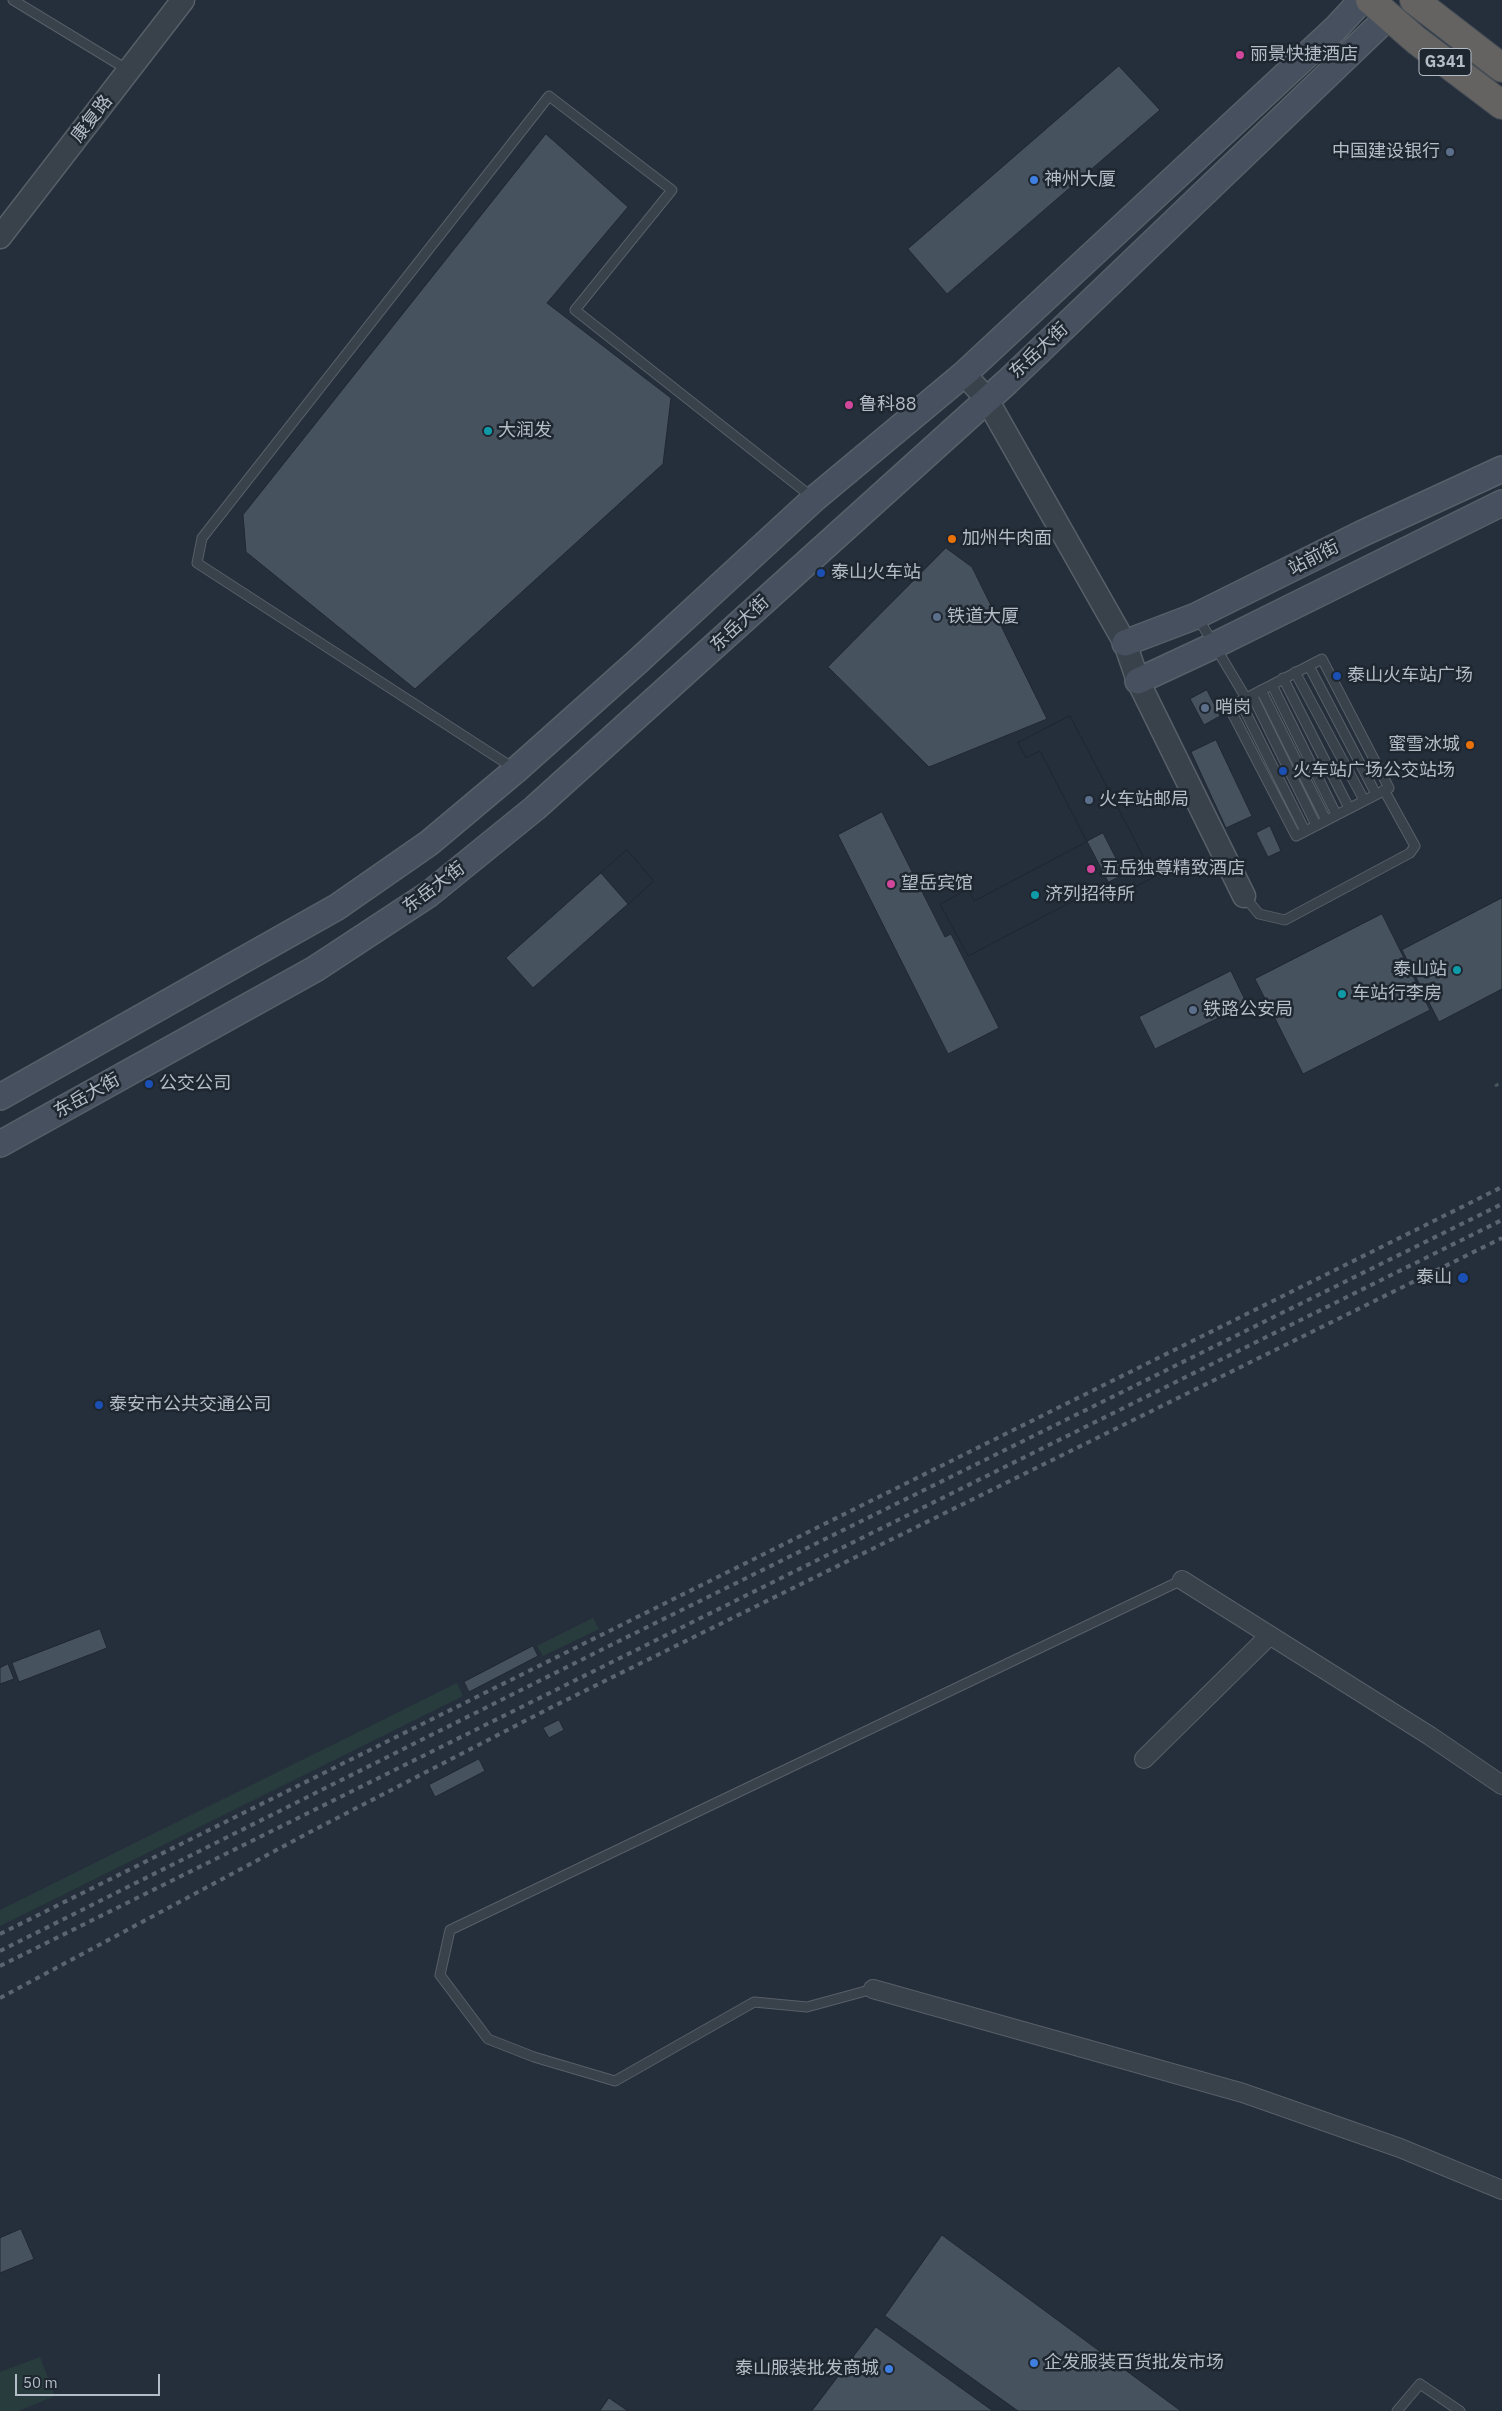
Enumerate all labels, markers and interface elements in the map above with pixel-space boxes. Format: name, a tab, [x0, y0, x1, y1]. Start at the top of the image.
place label: 丽景快捷酒店	[1250, 44, 1358, 66]
road number: G341	[1419, 48, 1471, 76]
marker: 丽景快捷酒店	[1234, 49, 1246, 61]
street label: 康复路	[67, 91, 117, 147]
place label: 中国建设银行	[1332, 141, 1440, 163]
marker: 中国建设银行	[1444, 146, 1456, 158]
place label: 神州大厦	[1044, 169, 1116, 191]
marker: 神州大厦	[1028, 174, 1040, 186]
street label: 东岳大街	[1005, 319, 1073, 383]
place label: 鲁科88	[859, 394, 917, 416]
marker: 鲁科88	[843, 399, 855, 411]
place label: 大润发	[498, 420, 552, 442]
marker: 大润发	[482, 425, 494, 437]
place label: 加州牛肉面	[962, 528, 1052, 550]
marker: 加州牛肉面	[946, 533, 958, 545]
street label: 站前街	[1285, 536, 1343, 580]
place label: 泰山火车站	[831, 562, 921, 584]
marker: 泰山火车站	[815, 567, 827, 579]
street label: 东岳大街	[706, 592, 774, 656]
place label: 铁道大厦	[947, 606, 1019, 628]
marker: 铁道大厦	[931, 611, 943, 623]
place label: 泰山火车站广场	[1347, 665, 1473, 687]
marker: 泰山火车站广场	[1331, 670, 1343, 682]
place label: 哨岗	[1215, 697, 1251, 719]
marker: 哨岗	[1199, 702, 1211, 714]
place label: 蜜雪冰城	[1388, 734, 1460, 756]
marker: 蜜雪冰城	[1464, 739, 1476, 751]
place label: 火车站广场公交站场	[1293, 760, 1455, 782]
marker: 火车站广场公交站场	[1277, 765, 1289, 777]
place label: 火车站邮局	[1099, 789, 1189, 811]
marker: 火车站邮局	[1083, 794, 1095, 806]
street label: 东岳大街	[399, 858, 469, 918]
place label: 五岳独尊精致酒店	[1101, 858, 1245, 880]
marker: 五岳独尊精致酒店	[1085, 863, 1097, 875]
place label: 望岳宾馆	[901, 873, 973, 895]
marker: 望岳宾馆	[885, 878, 897, 890]
place label: 济列招待所	[1045, 884, 1135, 906]
marker: 济列招待所	[1029, 889, 1041, 901]
place label: 泰山站	[1393, 959, 1447, 981]
marker: 泰山站	[1451, 964, 1463, 976]
place label: 车站行李房	[1352, 983, 1442, 1005]
marker: 车站行李房	[1336, 988, 1348, 1000]
place label: 铁路公安局	[1203, 999, 1293, 1021]
marker: 铁路公安局	[1187, 1004, 1199, 1016]
street label: 东岳大街	[50, 1069, 124, 1123]
place label: 公交公司	[159, 1073, 231, 1095]
marker: 公交公司	[143, 1078, 155, 1090]
place label: 泰山	[1416, 1267, 1452, 1289]
marker: 泰山	[1456, 1271, 1470, 1285]
place label: 泰安市公共交通公司	[109, 1394, 271, 1416]
marker: 泰安市公共交通公司	[93, 1399, 105, 1411]
place label: 企发服装百货批发市场	[1044, 2352, 1224, 2374]
marker: 企发服装百货批发市场	[1028, 2357, 1040, 2369]
place label: 泰山服装批发商城	[735, 2358, 879, 2380]
marker: 泰山服装批发商城	[883, 2363, 895, 2375]
scale bar	[18, 2364, 162, 2396]
text: 50 m	[23, 2373, 58, 2392]

